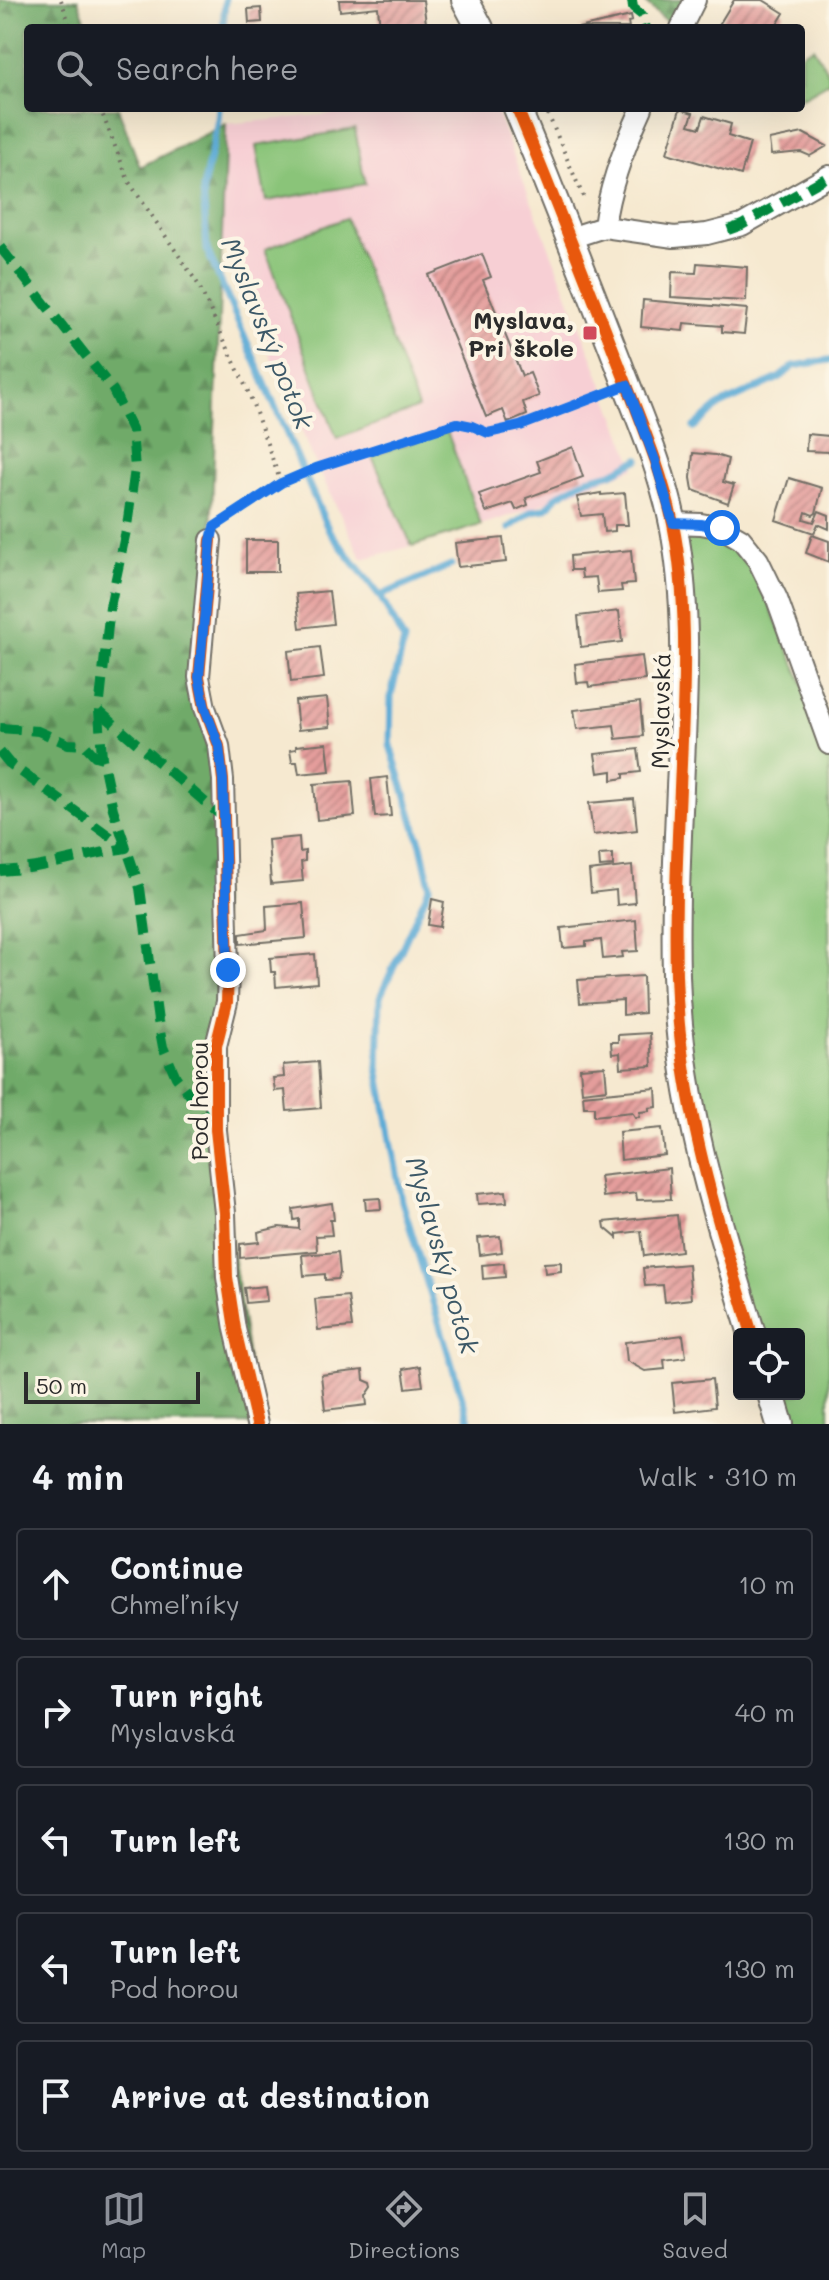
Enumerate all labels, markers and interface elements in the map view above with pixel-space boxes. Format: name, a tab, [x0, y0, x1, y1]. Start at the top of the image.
search box	[24, 24, 805, 112]
icon: search	[52, 46, 96, 90]
text: Search here	[116, 48, 299, 88]
water label: Myslavský potok	[214, 232, 322, 435]
place label: Myslava, Pri škole	[468, 304, 574, 363]
marker: Myslava, Pri škole	[581, 324, 599, 342]
route start	[704, 510, 740, 546]
street label: Myslavská	[643, 653, 677, 769]
route end	[210, 952, 246, 988]
street label: Pod horou	[183, 1042, 214, 1160]
water label: Myslavský potok	[399, 1152, 488, 1359]
map controls	[733, 1328, 805, 1400]
button: locate	[733, 1328, 805, 1400]
scale bar	[24, 1368, 200, 1404]
text: 50 m	[36, 1371, 87, 1400]
text: 4 min	[32, 1454, 124, 1499]
text: Walk · 310 m	[638, 1459, 797, 1493]
text: Continue	[110, 1547, 243, 1587]
icon: ahead	[34, 1562, 78, 1606]
text: 10 m	[738, 1567, 795, 1601]
text: Chmeľníky	[110, 1587, 240, 1621]
text: Turn right	[110, 1675, 263, 1715]
icon: right	[34, 1690, 78, 1734]
text: 40 m	[735, 1695, 795, 1729]
text: Myslavská	[110, 1715, 236, 1749]
icon: left	[34, 1818, 78, 1862]
text: Turn left	[110, 1820, 241, 1860]
text: 130 m	[723, 1823, 795, 1857]
text: Turn left	[110, 1931, 241, 1971]
icon: left	[34, 1946, 78, 1990]
text: 130 m	[723, 1951, 795, 1985]
text: Pod horou	[110, 1971, 239, 2005]
icon: arrive	[34, 2074, 78, 2118]
text: Arrive at destination	[110, 2076, 430, 2116]
tab: Map	[101, 2187, 146, 2264]
tab: Directions	[348, 2187, 460, 2264]
tab: Saved	[663, 2187, 728, 2264]

